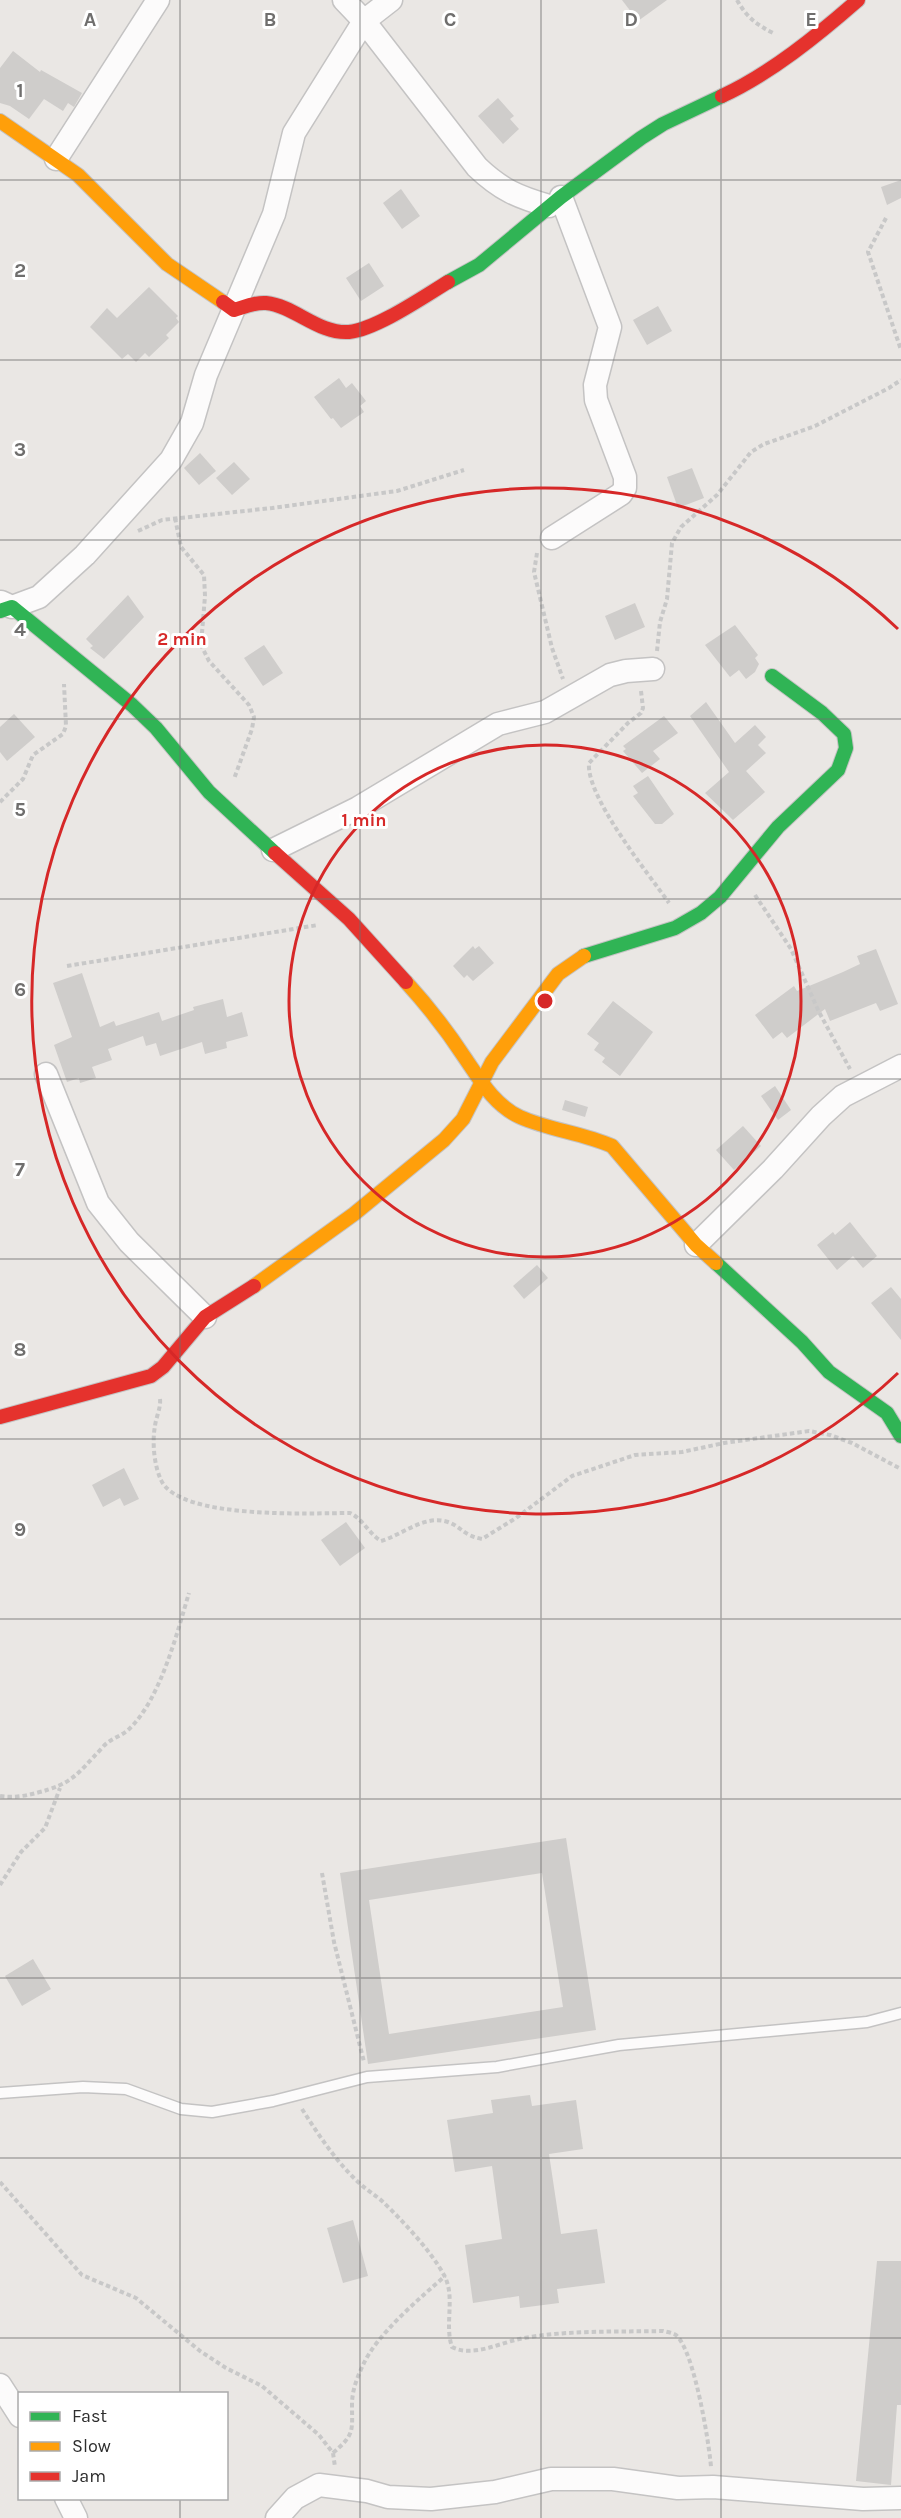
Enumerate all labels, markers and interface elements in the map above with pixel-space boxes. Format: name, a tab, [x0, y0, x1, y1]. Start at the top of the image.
text: A	[84, 8, 97, 31]
text: B	[264, 8, 276, 31]
text: C	[444, 8, 456, 31]
text: D	[624, 8, 638, 31]
text: E	[805, 8, 817, 31]
text: 1	[16, 79, 24, 102]
text: 2	[14, 259, 26, 282]
text: 3	[14, 438, 26, 461]
text: 4	[14, 618, 26, 641]
text: 2 min	[157, 628, 207, 650]
text: 5	[14, 798, 26, 821]
text: 1 min	[341, 809, 387, 831]
text: 6	[14, 978, 26, 1001]
centre of rings	[535, 991, 555, 1011]
text: 7	[15, 1158, 25, 1181]
text: 8	[14, 1338, 26, 1361]
text: 9	[14, 1518, 26, 1541]
legend	[18, 2392, 228, 2500]
text: Fast	[72, 2405, 107, 2427]
text: Slow	[72, 2435, 111, 2457]
text: Jam	[72, 2465, 106, 2487]

